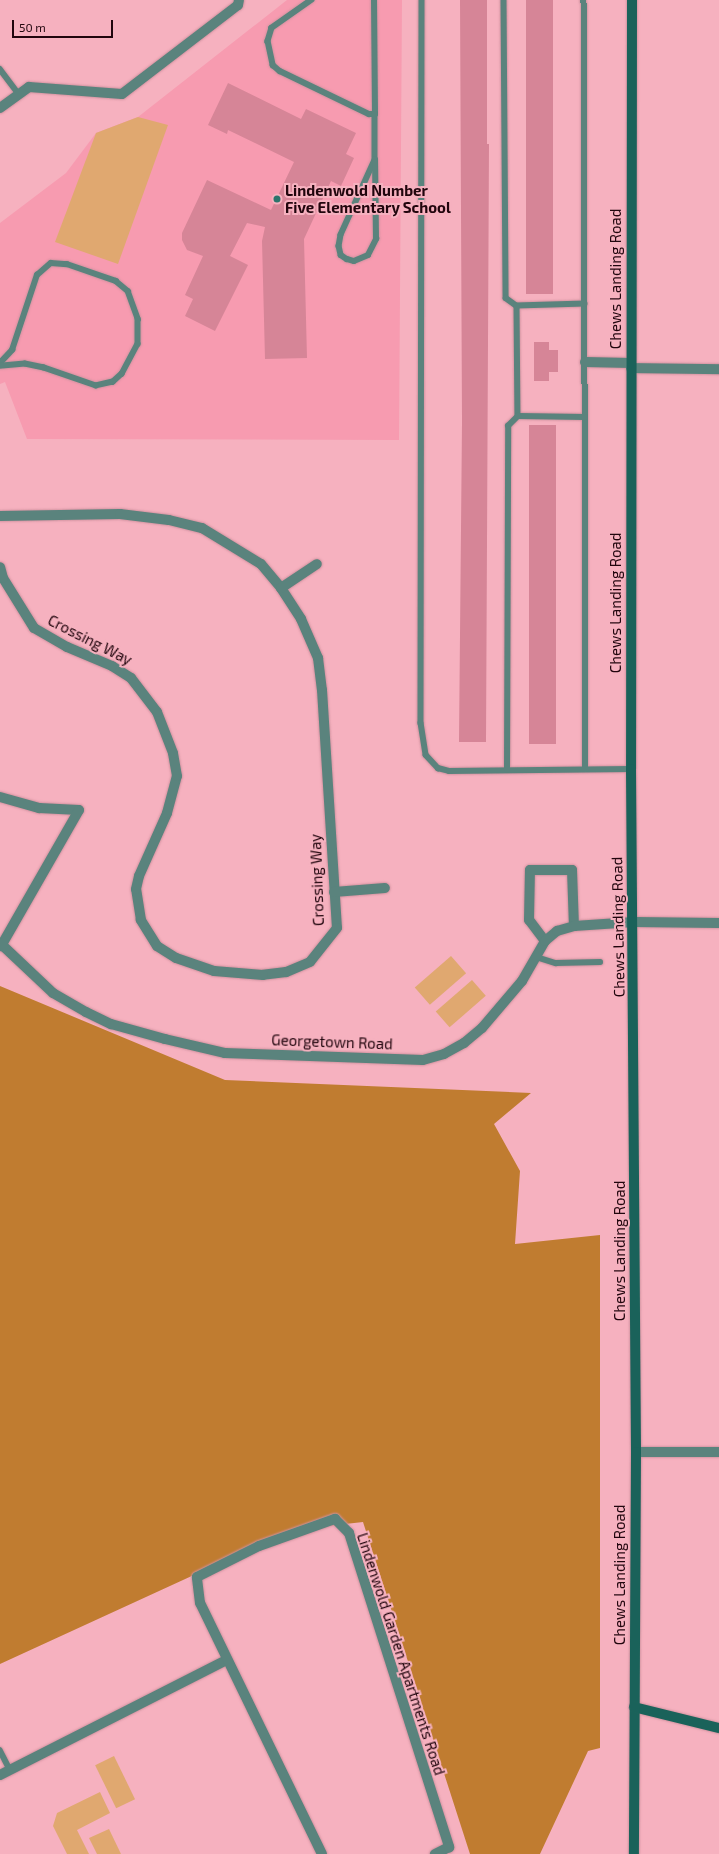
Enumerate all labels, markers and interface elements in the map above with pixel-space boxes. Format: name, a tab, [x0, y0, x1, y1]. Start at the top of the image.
scale bar	[14, 12, 115, 38]
text: 50 m	[19, 20, 46, 34]
place label: Lindenwold Number Five Elementary School	[285, 181, 451, 216]
marker: Lindenwold Number Five Elementary School	[272, 194, 282, 204]
street label: Chews Landing Road	[607, 209, 625, 349]
street label: Chews Landing Road	[607, 533, 625, 673]
street label: Crossing Way	[45, 611, 135, 669]
street label: Crossing Way	[306, 833, 328, 927]
street label: Chews Landing Road	[608, 857, 628, 997]
street label: Georgetown Road	[271, 1031, 393, 1053]
street label: Chews Landing Road	[611, 1181, 629, 1321]
street label: Chews Landing Road	[611, 1505, 629, 1645]
street label: Lindenwold Garden Apartments Road	[353, 1530, 449, 1778]

